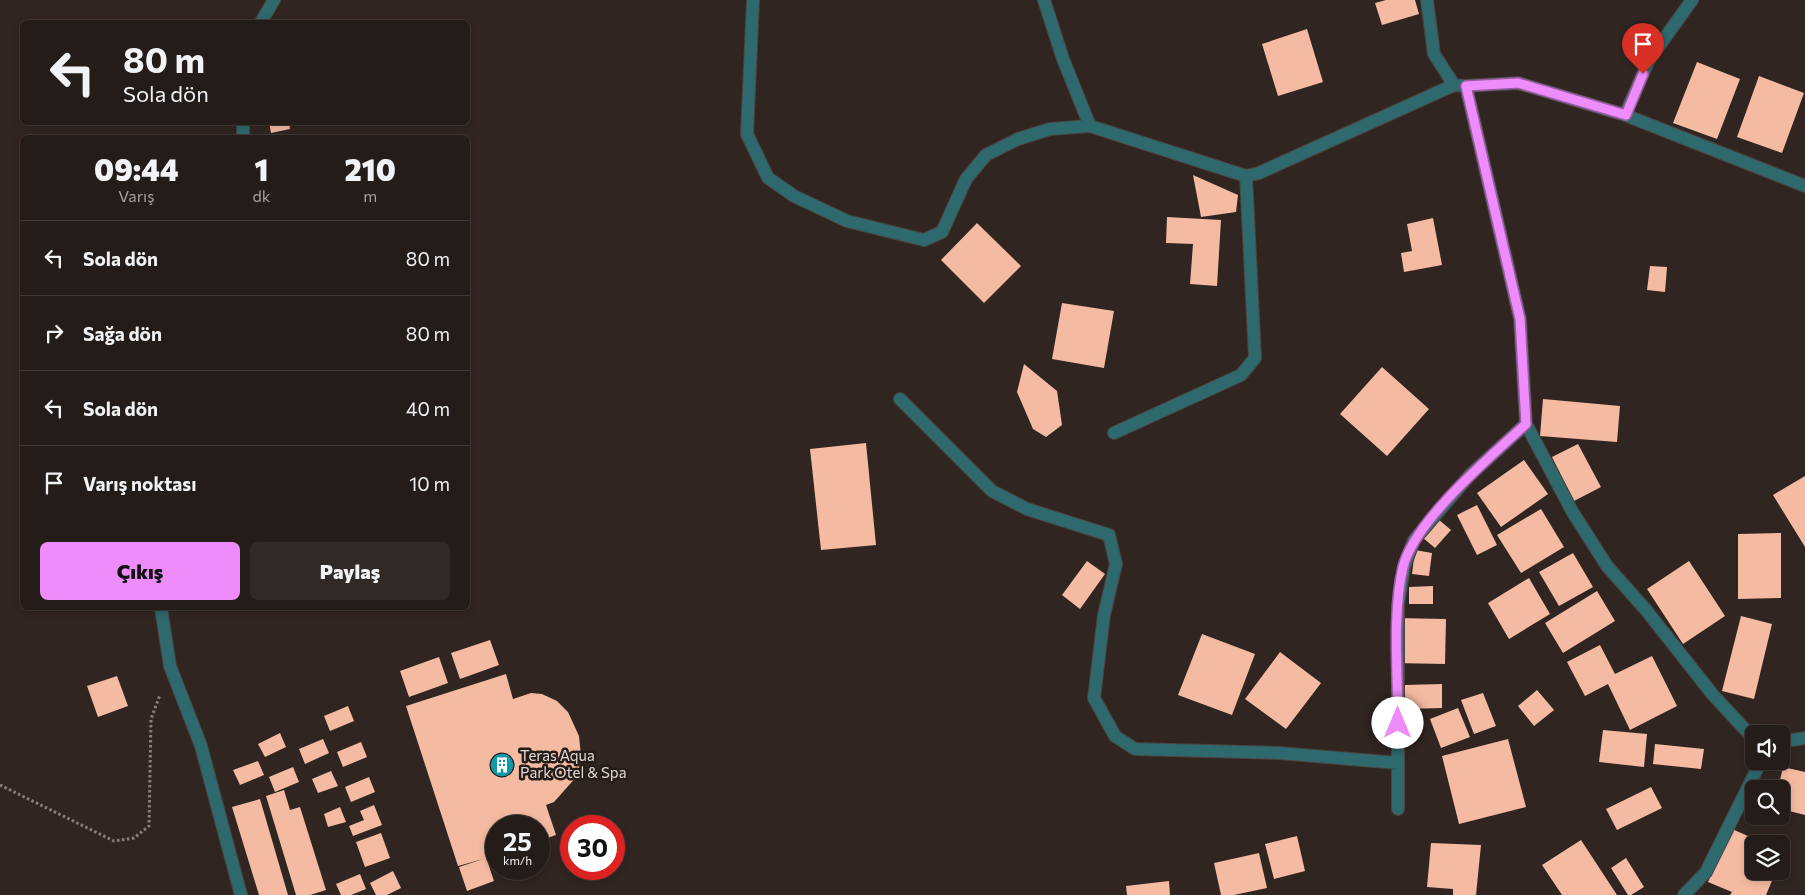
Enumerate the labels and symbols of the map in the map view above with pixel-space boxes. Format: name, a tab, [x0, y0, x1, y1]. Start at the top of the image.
pin	[1622, 23, 1664, 74]
position arrow	[1371, 696, 1423, 748]
place label: Teras Aqua Park Otel & Spa	[520, 746, 627, 781]
building icon: Teras Aqua Park Otel & Spa	[489, 752, 515, 778]
speed limit sign: 30	[560, 815, 625, 880]

